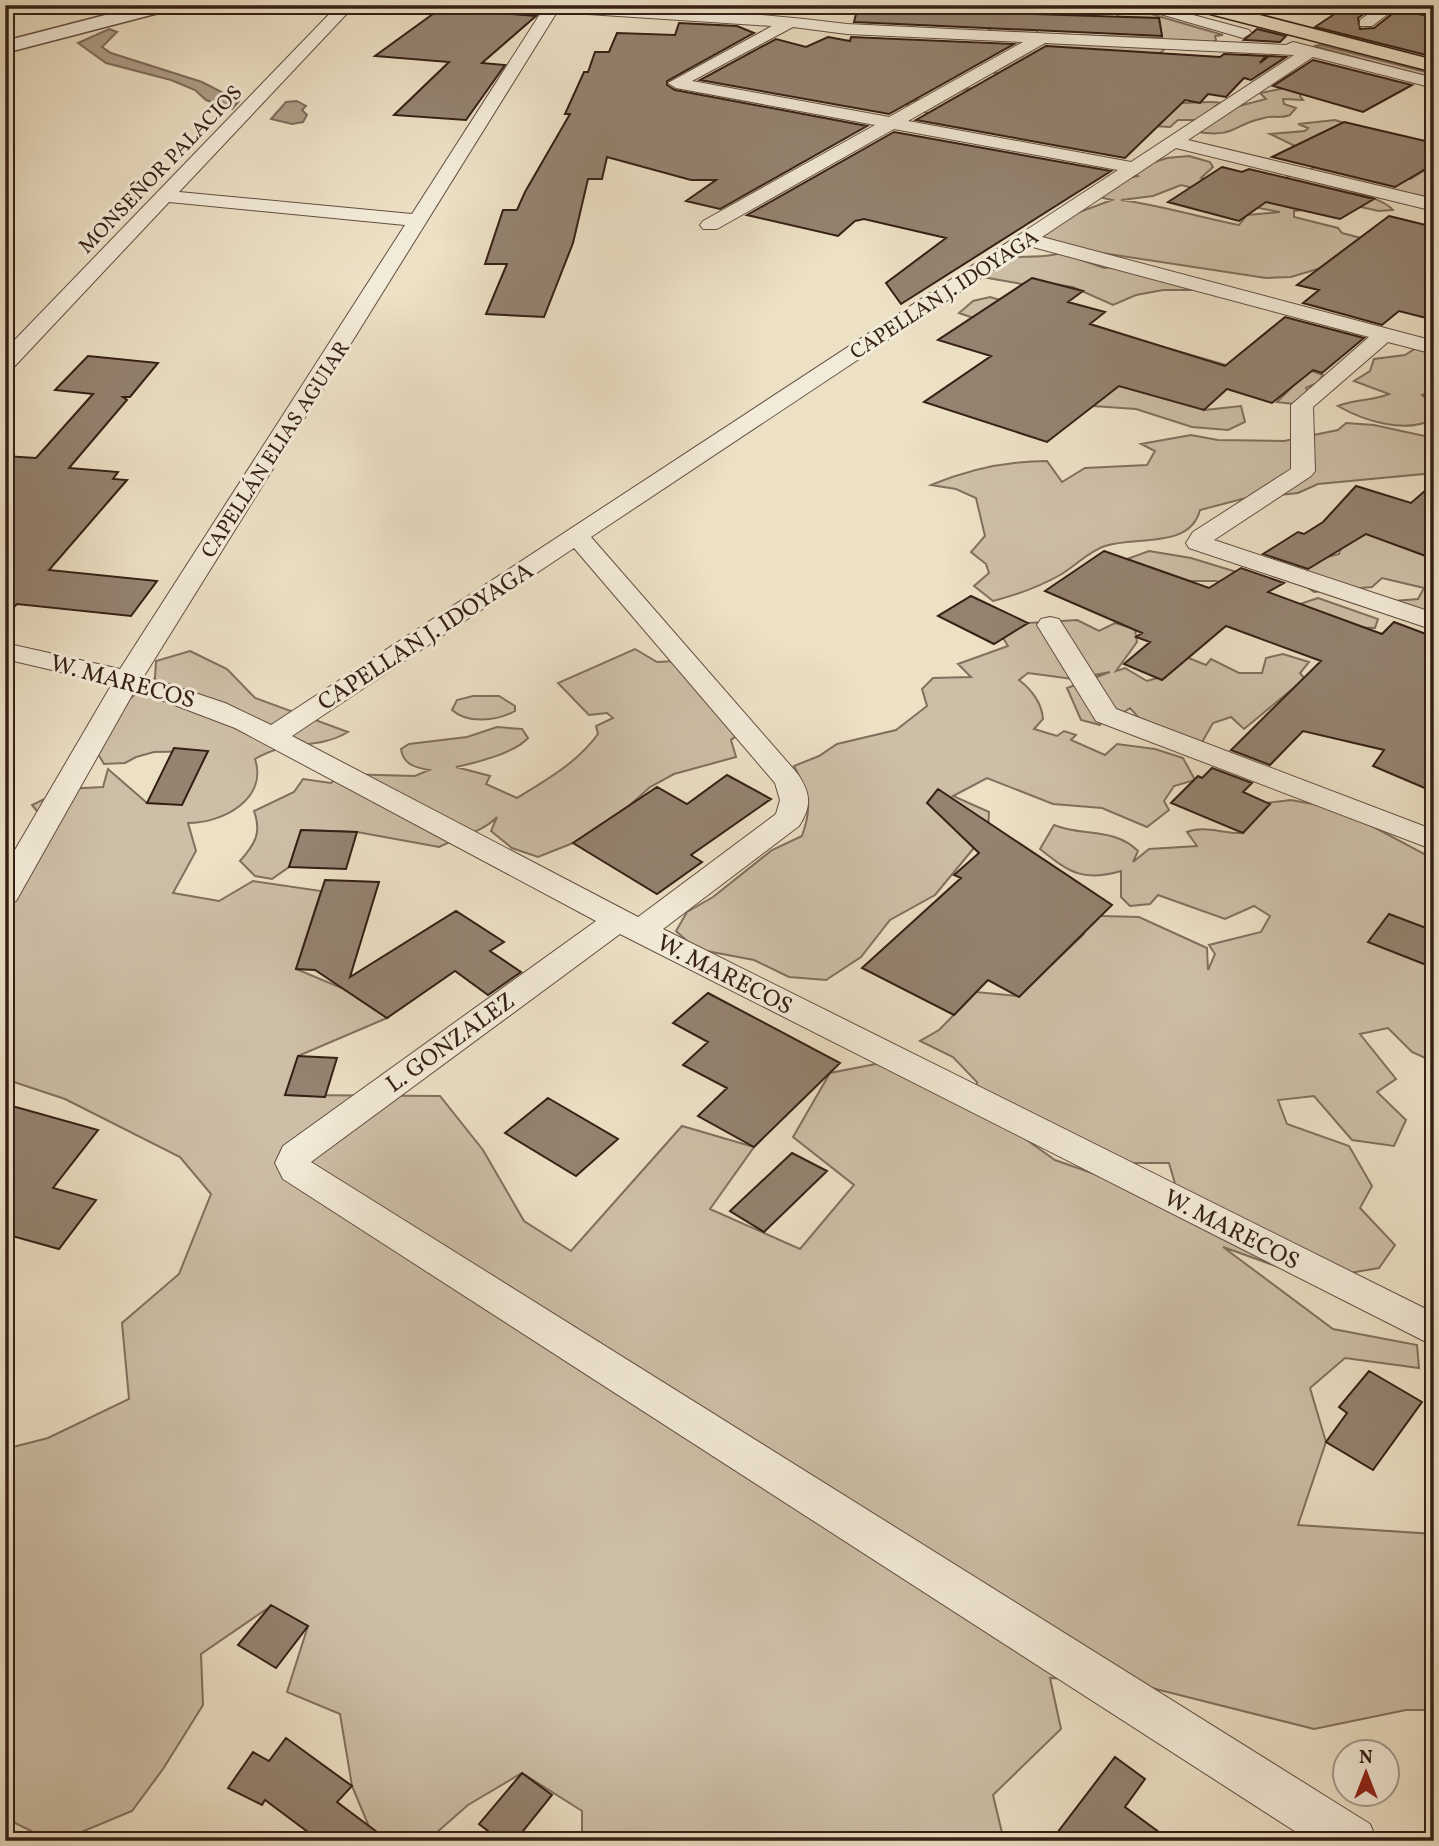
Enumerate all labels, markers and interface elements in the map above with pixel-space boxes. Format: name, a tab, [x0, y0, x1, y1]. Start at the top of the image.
street label: MONSEÑOR PALACIOS	[73, 79, 249, 261]
street label: CAPELLAN J. IDOYAGA	[845, 223, 1045, 367]
street label: CAPELLÁN ELIAS AGUIAR	[195, 335, 358, 564]
street label: CAPELLAN J. IDOYAGA	[312, 555, 541, 720]
street label: W. MARECOS	[46, 647, 199, 719]
street label: W. MARECOS	[650, 927, 798, 1025]
street label: L. GONZALEZ	[380, 985, 523, 1102]
street label: W. MARECOS	[1157, 1182, 1305, 1280]
north arrow	[1330, 1738, 1400, 1808]
text: N	[1359, 1745, 1373, 1771]

